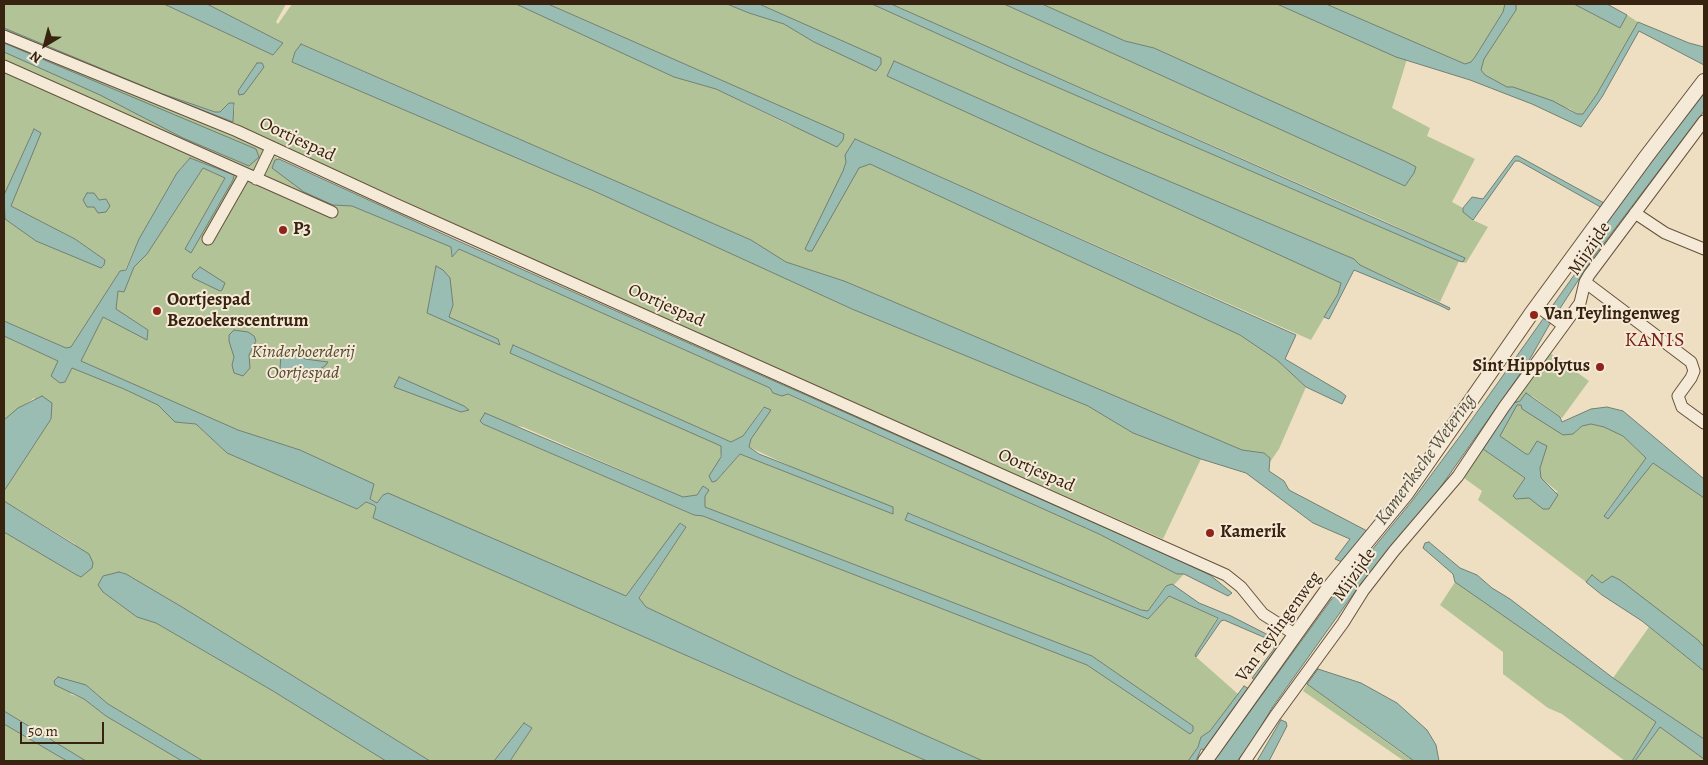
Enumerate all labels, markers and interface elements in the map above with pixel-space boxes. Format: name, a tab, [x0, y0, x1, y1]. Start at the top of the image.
north arrow	[20, 20, 70, 70]
text: N	[26, 47, 45, 68]
street label: Oortjespad	[255, 113, 339, 167]
street label: Mijzijde	[1564, 218, 1616, 280]
place label: P3	[293, 219, 311, 241]
marker: P3	[277, 224, 289, 236]
street label: Oortjespad	[624, 280, 708, 332]
place label: Oortjespad Bezoekerscentrum	[167, 290, 309, 332]
place label: Van Teylingenweg	[1544, 304, 1680, 326]
marker: Oortjespad Bezoekerscentrum	[151, 305, 163, 317]
marker: Van Teylingenweg	[1528, 309, 1540, 321]
district label: KANIS	[1624, 329, 1686, 353]
park label: Kinderboerderij Oortjespad	[251, 342, 355, 384]
place label: Sint Hippolytus	[1473, 356, 1590, 378]
marker: Sint Hippolytus	[1594, 361, 1606, 373]
water label: Kameriksche Wetering	[1371, 390, 1481, 530]
street label: Oortjespad	[994, 445, 1078, 497]
place label: Kamerik	[1220, 522, 1286, 544]
marker: Kamerik	[1204, 527, 1216, 539]
street label: Mijzijde	[1329, 544, 1381, 606]
street label: Van Teylingenweg	[1232, 567, 1326, 687]
scale bar	[22, 712, 106, 744]
text: 50 m	[28, 721, 58, 741]

